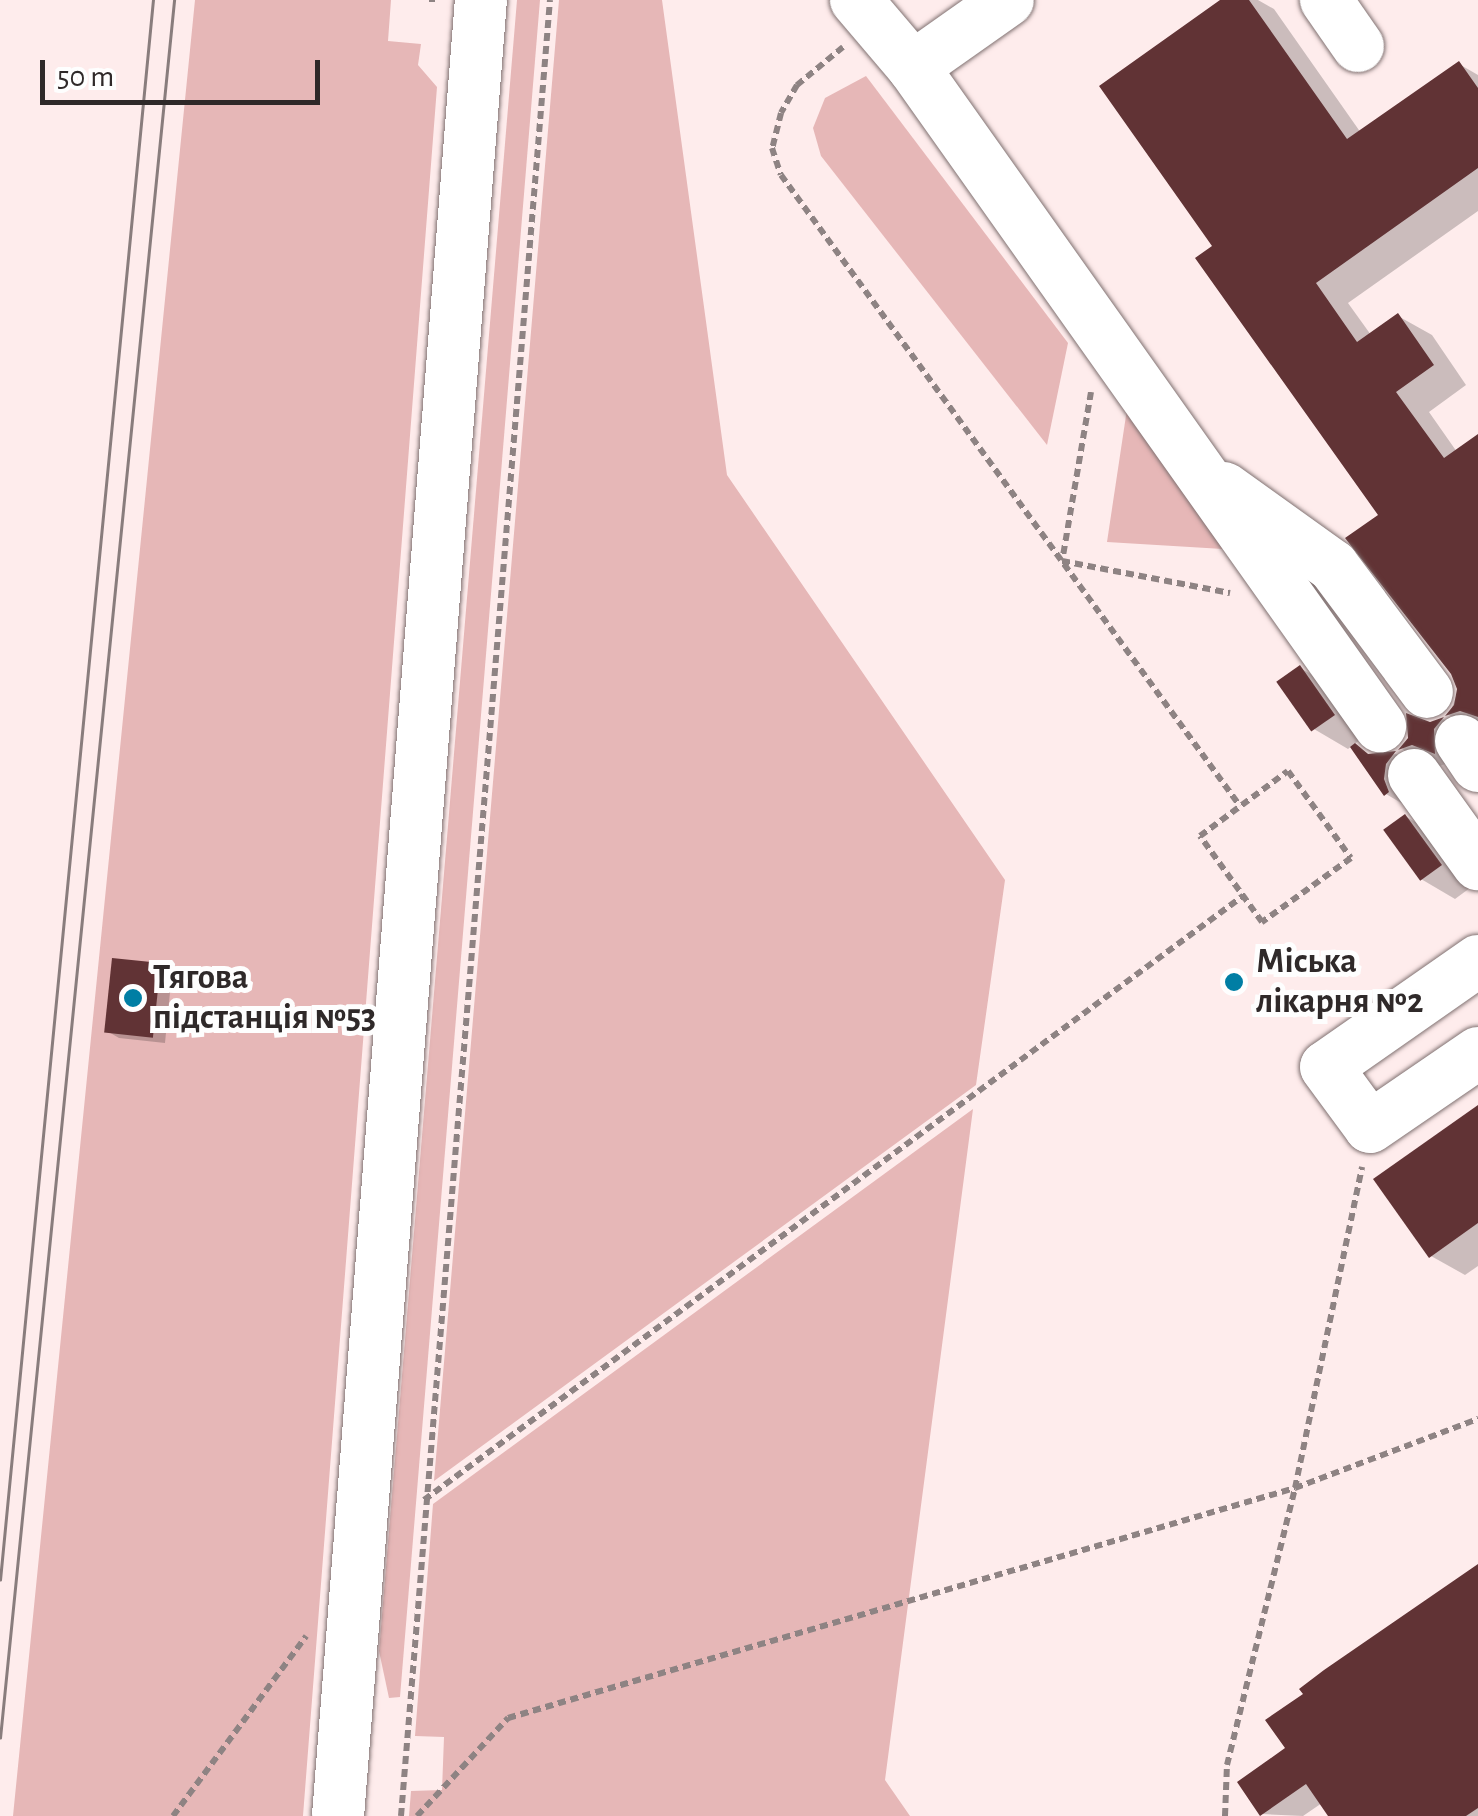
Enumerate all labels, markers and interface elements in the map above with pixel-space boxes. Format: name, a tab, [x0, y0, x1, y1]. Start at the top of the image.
scale bar	[45, 40, 325, 102]
text: 50 m	[57, 62, 114, 92]
place label: Міська лікарня №2	[1256, 941, 1423, 1023]
place label: Тягова підстанція №53	[153, 957, 376, 1039]
marker: Міська лікарня №2	[1221, 969, 1247, 995]
marker: Тягова підстанція №53	[122, 987, 144, 1009]

